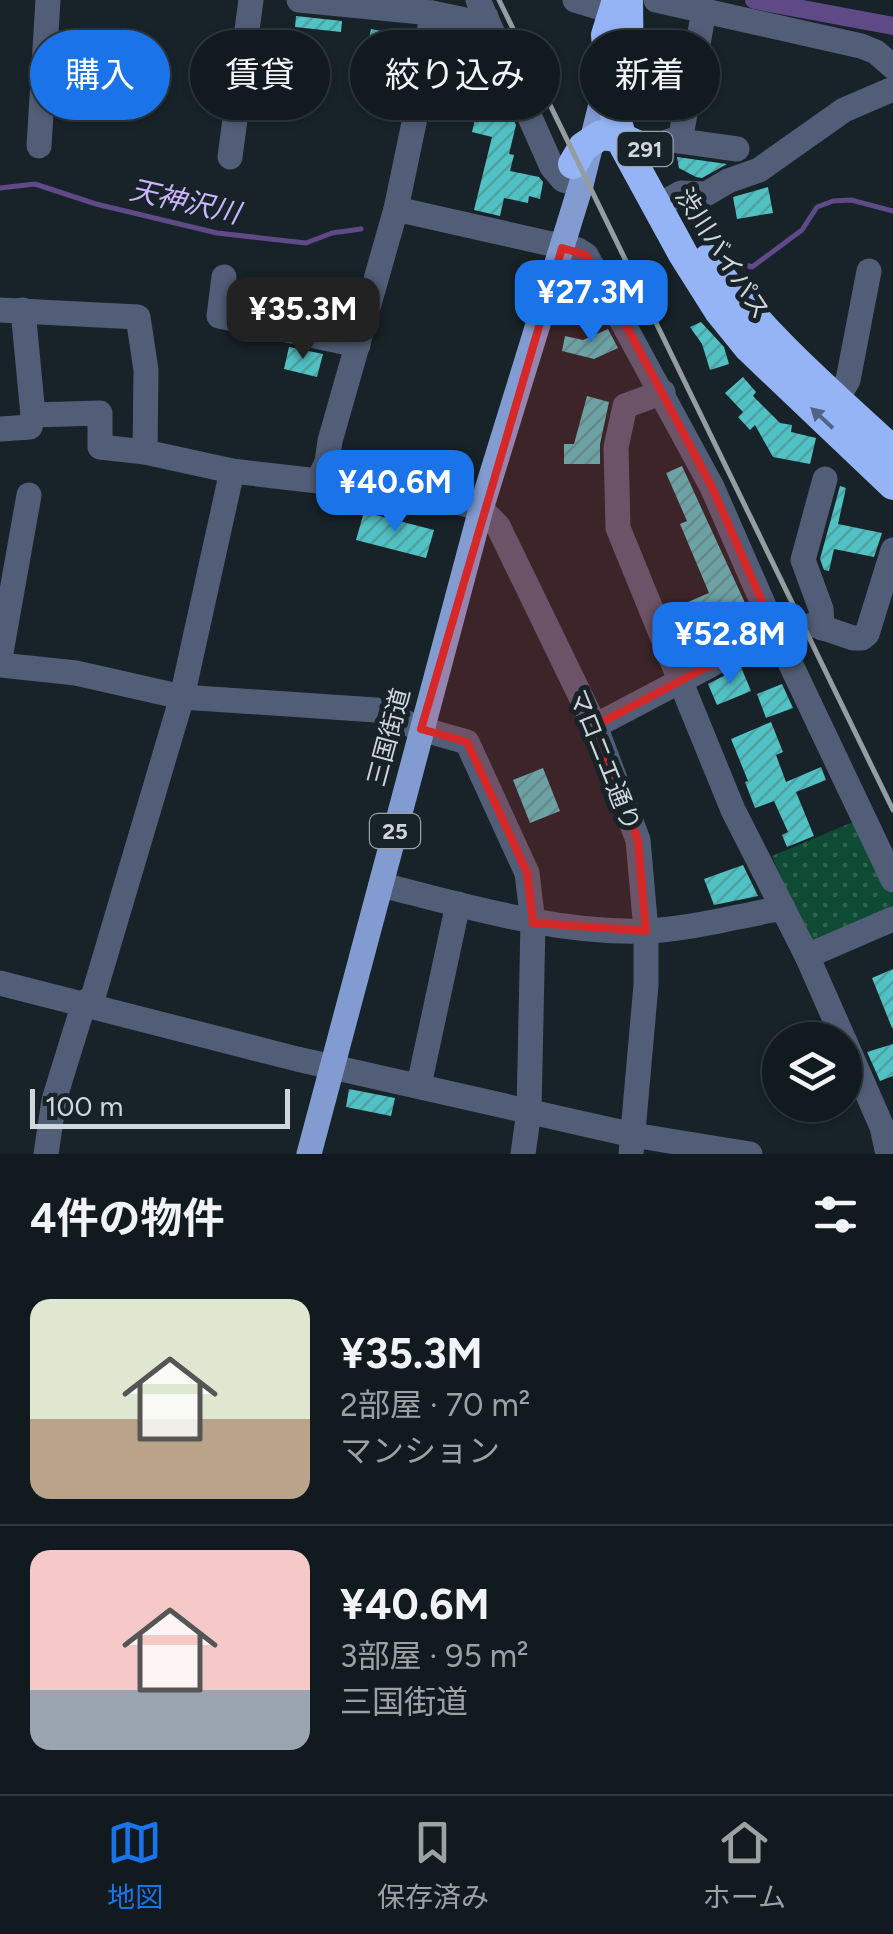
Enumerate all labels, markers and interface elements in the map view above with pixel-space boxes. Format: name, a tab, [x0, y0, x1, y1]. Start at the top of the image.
chip: 購入	[30, 30, 170, 120]
chip: 賃貸	[190, 30, 330, 120]
chip: 絞り込み	[350, 30, 560, 120]
chip: 新着	[580, 30, 720, 120]
road number: 291	[618, 132, 672, 166]
water label: 天神沢川	[127, 172, 246, 231]
street label: 渋川バイパス	[670, 182, 776, 324]
pin: ¥27.3M	[510, 260, 672, 345]
text: ¥27.3M	[537, 273, 645, 311]
pin: ¥35.3M	[222, 277, 384, 362]
text: ¥35.3M	[249, 290, 357, 328]
one-way arrow	[810, 407, 834, 430]
pin: ¥40.6M	[314, 450, 476, 535]
text: ¥40.6M	[338, 463, 452, 501]
pin: ¥52.8M	[649, 602, 811, 687]
text: ¥52.8M	[674, 615, 786, 653]
street label: 三国街道	[361, 685, 415, 789]
street label: マロニエ通り	[563, 685, 647, 835]
road number: 25	[370, 814, 420, 848]
map controls	[762, 1022, 862, 1122]
button: layers	[762, 1022, 862, 1122]
scale bar	[30, 1084, 290, 1128]
text: 100 m	[45, 1089, 123, 1123]
icon: filters	[808, 1187, 863, 1242]
text: 4件の物件	[30, 1193, 225, 1244]
text: ¥35.3M	[340, 1328, 483, 1379]
icon: home	[110, 1339, 230, 1459]
text: 2部屋 · 70 m²	[340, 1386, 530, 1424]
text: マンション	[340, 1432, 500, 1470]
text: ¥40.6M	[340, 1579, 490, 1630]
icon: home	[110, 1590, 230, 1710]
text: 3部屋 · 95 m²	[340, 1637, 529, 1675]
text: 三国街道	[340, 1683, 468, 1721]
tab: 地図	[107, 1815, 163, 1915]
tab: 保存済み	[377, 1815, 489, 1915]
tab: ホーム	[703, 1815, 786, 1915]

